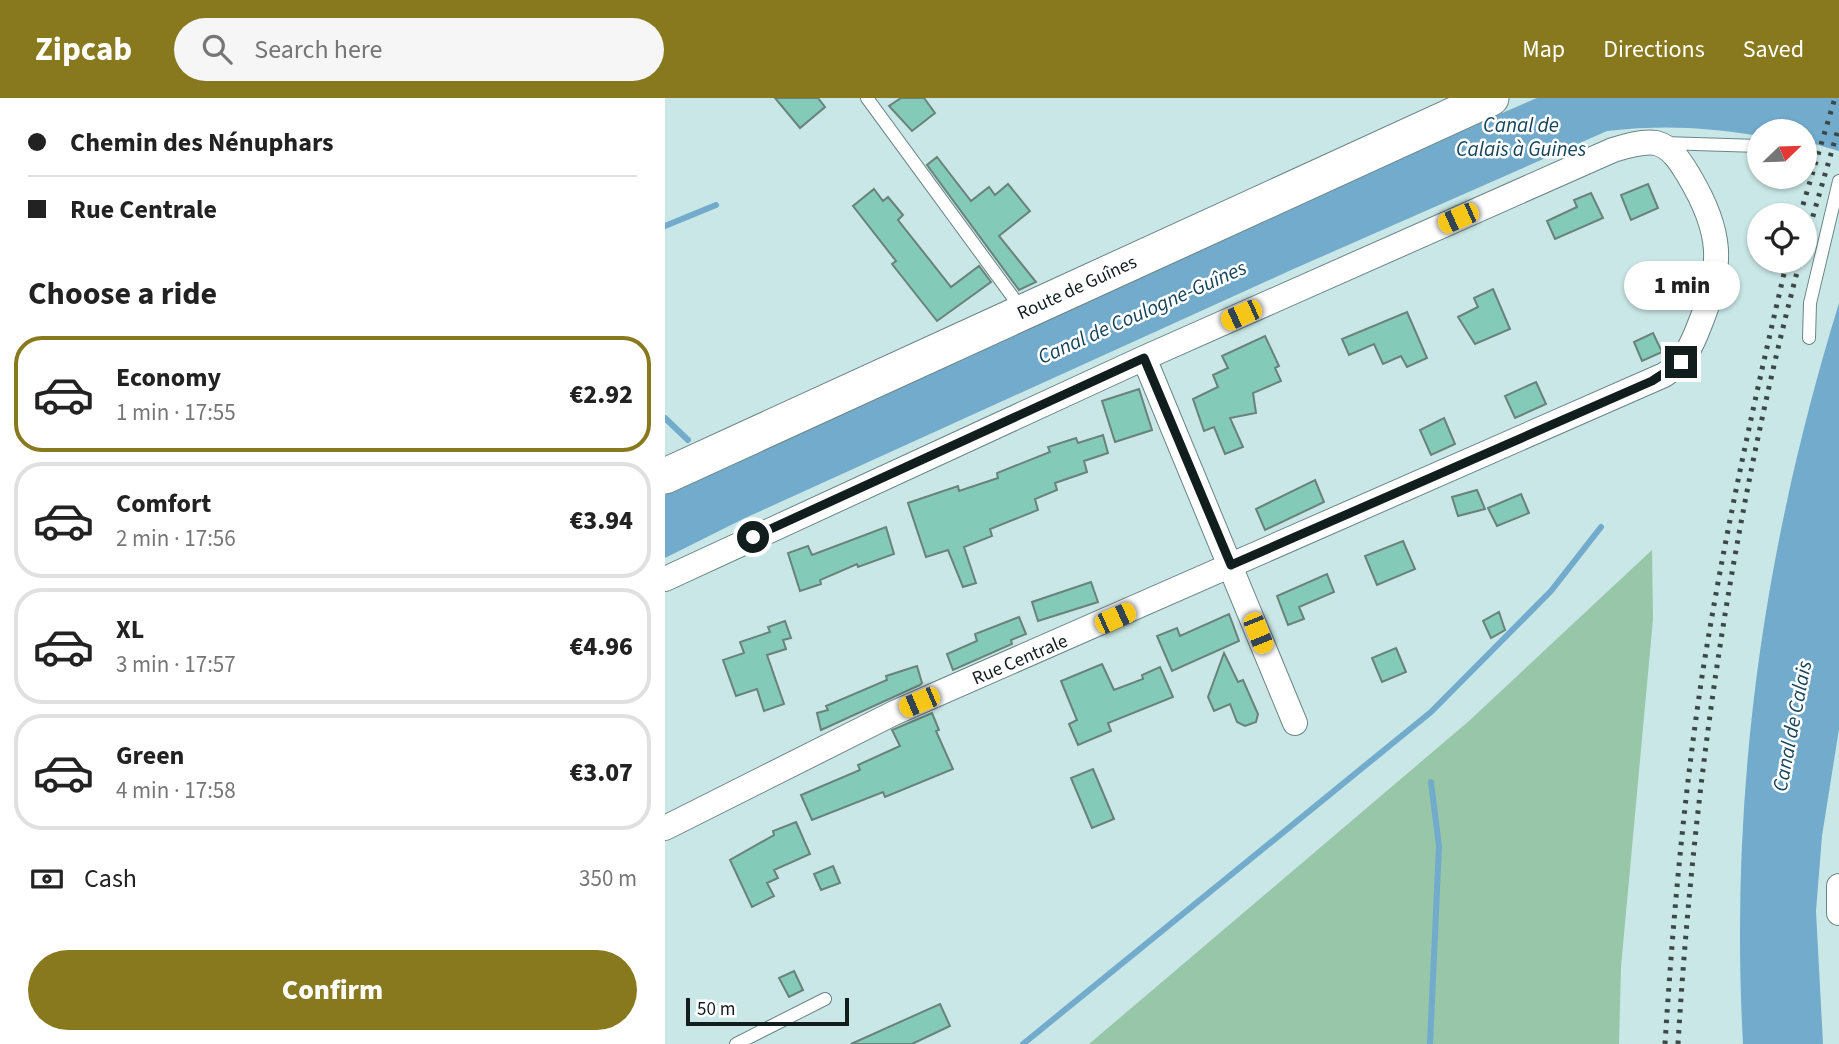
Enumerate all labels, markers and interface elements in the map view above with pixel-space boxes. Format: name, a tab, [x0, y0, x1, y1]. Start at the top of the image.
search box	[174, 18, 664, 81]
text: Zipcab	[35, 26, 132, 73]
icon: search	[198, 30, 236, 68]
text: Search here	[254, 31, 382, 68]
text: Map	[1522, 32, 1565, 67]
text: Directions	[1603, 32, 1705, 67]
text: Saved	[1743, 32, 1804, 67]
water label: Canal de Calais à Guines	[1456, 110, 1586, 164]
north arrow	[1747, 119, 1817, 189]
map controls	[1747, 119, 1817, 273]
text: Chemin des Nénuphars	[70, 124, 334, 161]
text: Rue Centrale	[70, 191, 217, 228]
car	[1435, 200, 1482, 236]
button: locate	[1747, 203, 1817, 273]
street label: Route de Guînes	[1013, 248, 1141, 327]
water label: Canal de Coulogne-Guînes	[1033, 252, 1251, 372]
callout: 1 min	[1623, 260, 1739, 310]
text: 1 min	[1654, 269, 1710, 302]
text: Choose a ride	[28, 271, 217, 317]
car	[1218, 297, 1265, 333]
route end	[1665, 346, 1697, 378]
text: Economy	[116, 359, 221, 396]
icon: car	[32, 363, 95, 426]
text: €2.92	[569, 376, 633, 413]
text: 1 min · 17:55	[116, 396, 236, 429]
text: Comfort	[116, 485, 211, 522]
icon: car	[32, 489, 95, 552]
text: €3.94	[569, 502, 633, 539]
route start	[737, 521, 769, 553]
text: 2 min · 17:56	[116, 522, 236, 555]
car	[1092, 600, 1139, 636]
car	[1241, 610, 1276, 656]
text: XL	[116, 611, 144, 648]
icon: car	[32, 615, 95, 678]
text: €4.96	[569, 628, 633, 665]
street label: Rue Centrale	[968, 628, 1072, 692]
text: 3 min · 17:57	[116, 648, 236, 681]
water label: Canal de Calais	[1765, 658, 1819, 794]
car	[896, 684, 943, 720]
text: Green	[116, 737, 184, 774]
icon: car	[32, 741, 95, 804]
text: €3.07	[569, 754, 633, 791]
text: 4 min · 17:58	[116, 774, 236, 807]
icon: cash	[28, 860, 66, 898]
text: Cash	[84, 860, 137, 897]
text: 350 m	[579, 862, 637, 895]
button: Confirm	[28, 950, 637, 1030]
scale bar	[686, 995, 849, 1027]
text: 50 m	[697, 996, 735, 1023]

